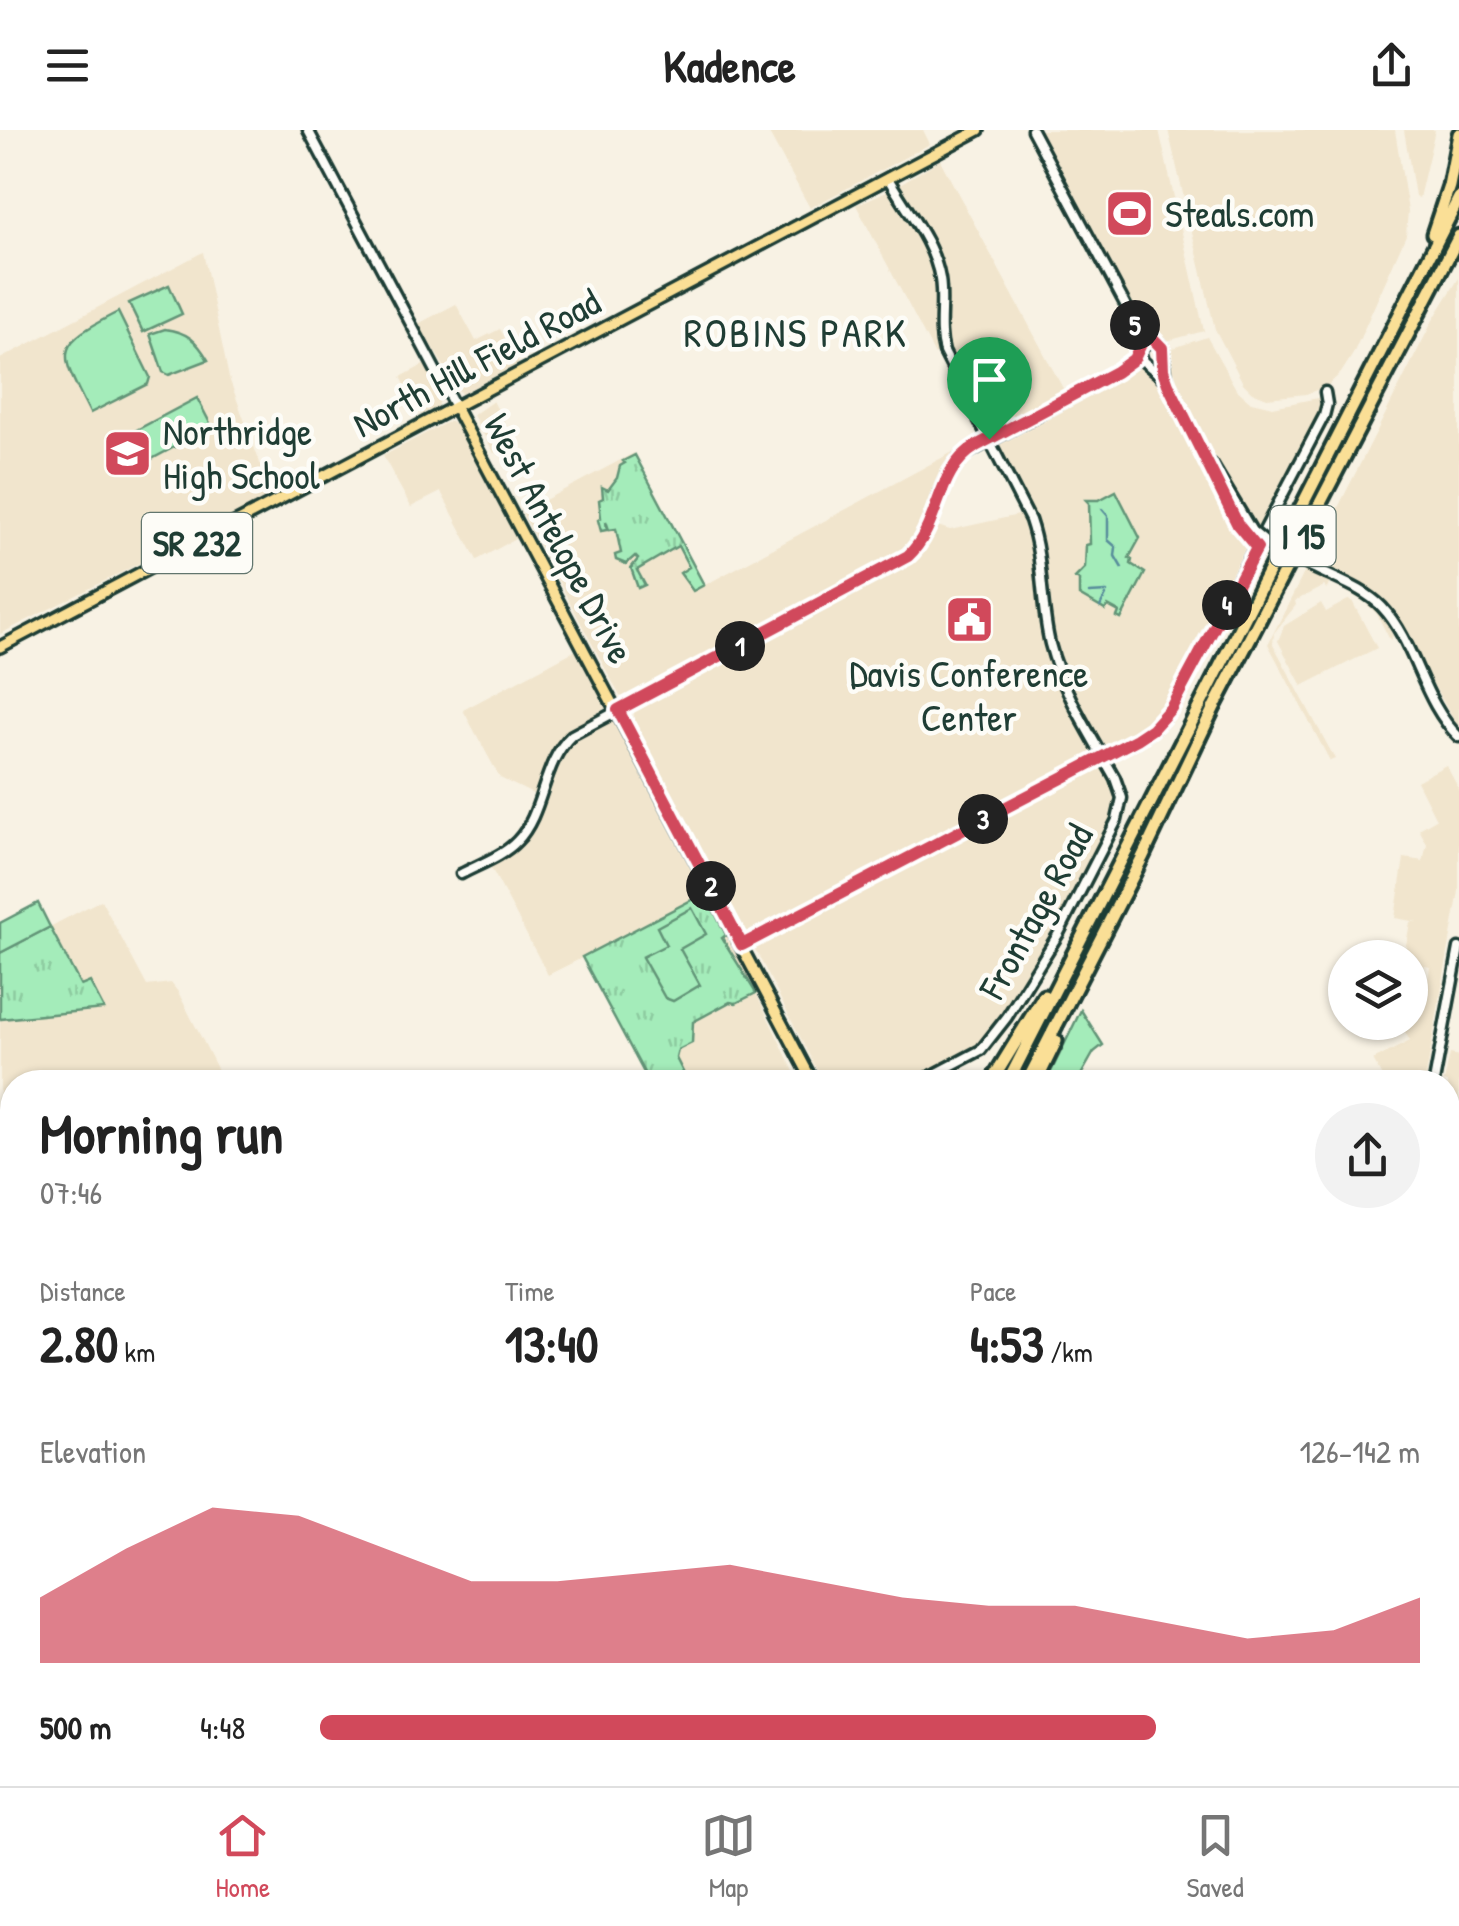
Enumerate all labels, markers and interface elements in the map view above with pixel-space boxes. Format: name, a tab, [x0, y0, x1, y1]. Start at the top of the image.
text: Kadence	[663, 35, 796, 96]
icon: menu	[40, 38, 95, 93]
icon: share	[1364, 38, 1419, 93]
sports icon: Steals.com	[1104, 187, 1156, 239]
place label: Steals.com	[1165, 187, 1314, 239]
street label: North Hill Field Road	[343, 275, 609, 449]
pin: 5	[1110, 300, 1160, 350]
district label: ROBINS PARK	[684, 305, 908, 359]
text: 5	[1129, 306, 1141, 344]
pin	[947, 337, 1032, 440]
icon: arrive	[962, 352, 1017, 407]
street label: West Antelope Drive	[472, 404, 648, 672]
place label: Northridge High School	[163, 405, 321, 501]
school or university icon: Northridge High School	[102, 427, 154, 479]
road number: I 15	[1270, 506, 1336, 566]
road number: SR 232	[142, 513, 252, 573]
pin: 4	[1202, 580, 1252, 630]
text: 4	[1222, 586, 1232, 624]
public building icon: Davis Conference Center	[943, 593, 995, 645]
pin: 1	[715, 621, 765, 671]
text: 1	[735, 627, 745, 665]
place label: Davis Conference Center	[850, 647, 1088, 743]
pin: 3	[958, 794, 1008, 844]
text: 3	[977, 800, 989, 838]
street label: Frontage Road	[965, 814, 1104, 1009]
pin: 2	[686, 861, 736, 911]
text: 2	[704, 867, 718, 905]
map controls	[1328, 940, 1428, 1040]
button: layers	[1328, 940, 1428, 1040]
text: Morning run	[40, 1096, 283, 1170]
button: share	[1315, 1103, 1420, 1208]
text: 07:46	[40, 1171, 102, 1214]
text: Distance	[40, 1272, 126, 1310]
text: Time	[505, 1272, 555, 1310]
text: Pace	[970, 1272, 1016, 1310]
text: 2.80	[40, 1310, 118, 1378]
text: 13:40	[505, 1310, 598, 1378]
text: 4:53	[970, 1310, 1044, 1378]
text: km	[118, 1333, 155, 1371]
text: /km	[1044, 1333, 1093, 1371]
text: Elevation	[40, 1430, 146, 1473]
text: 126–142 m	[1299, 1430, 1420, 1473]
text: 500 m	[40, 1706, 111, 1749]
text: 4:48	[200, 1706, 245, 1749]
tab: Home	[215, 1808, 270, 1906]
tab: Map	[701, 1808, 756, 1906]
tab: Saved	[1187, 1808, 1244, 1906]

